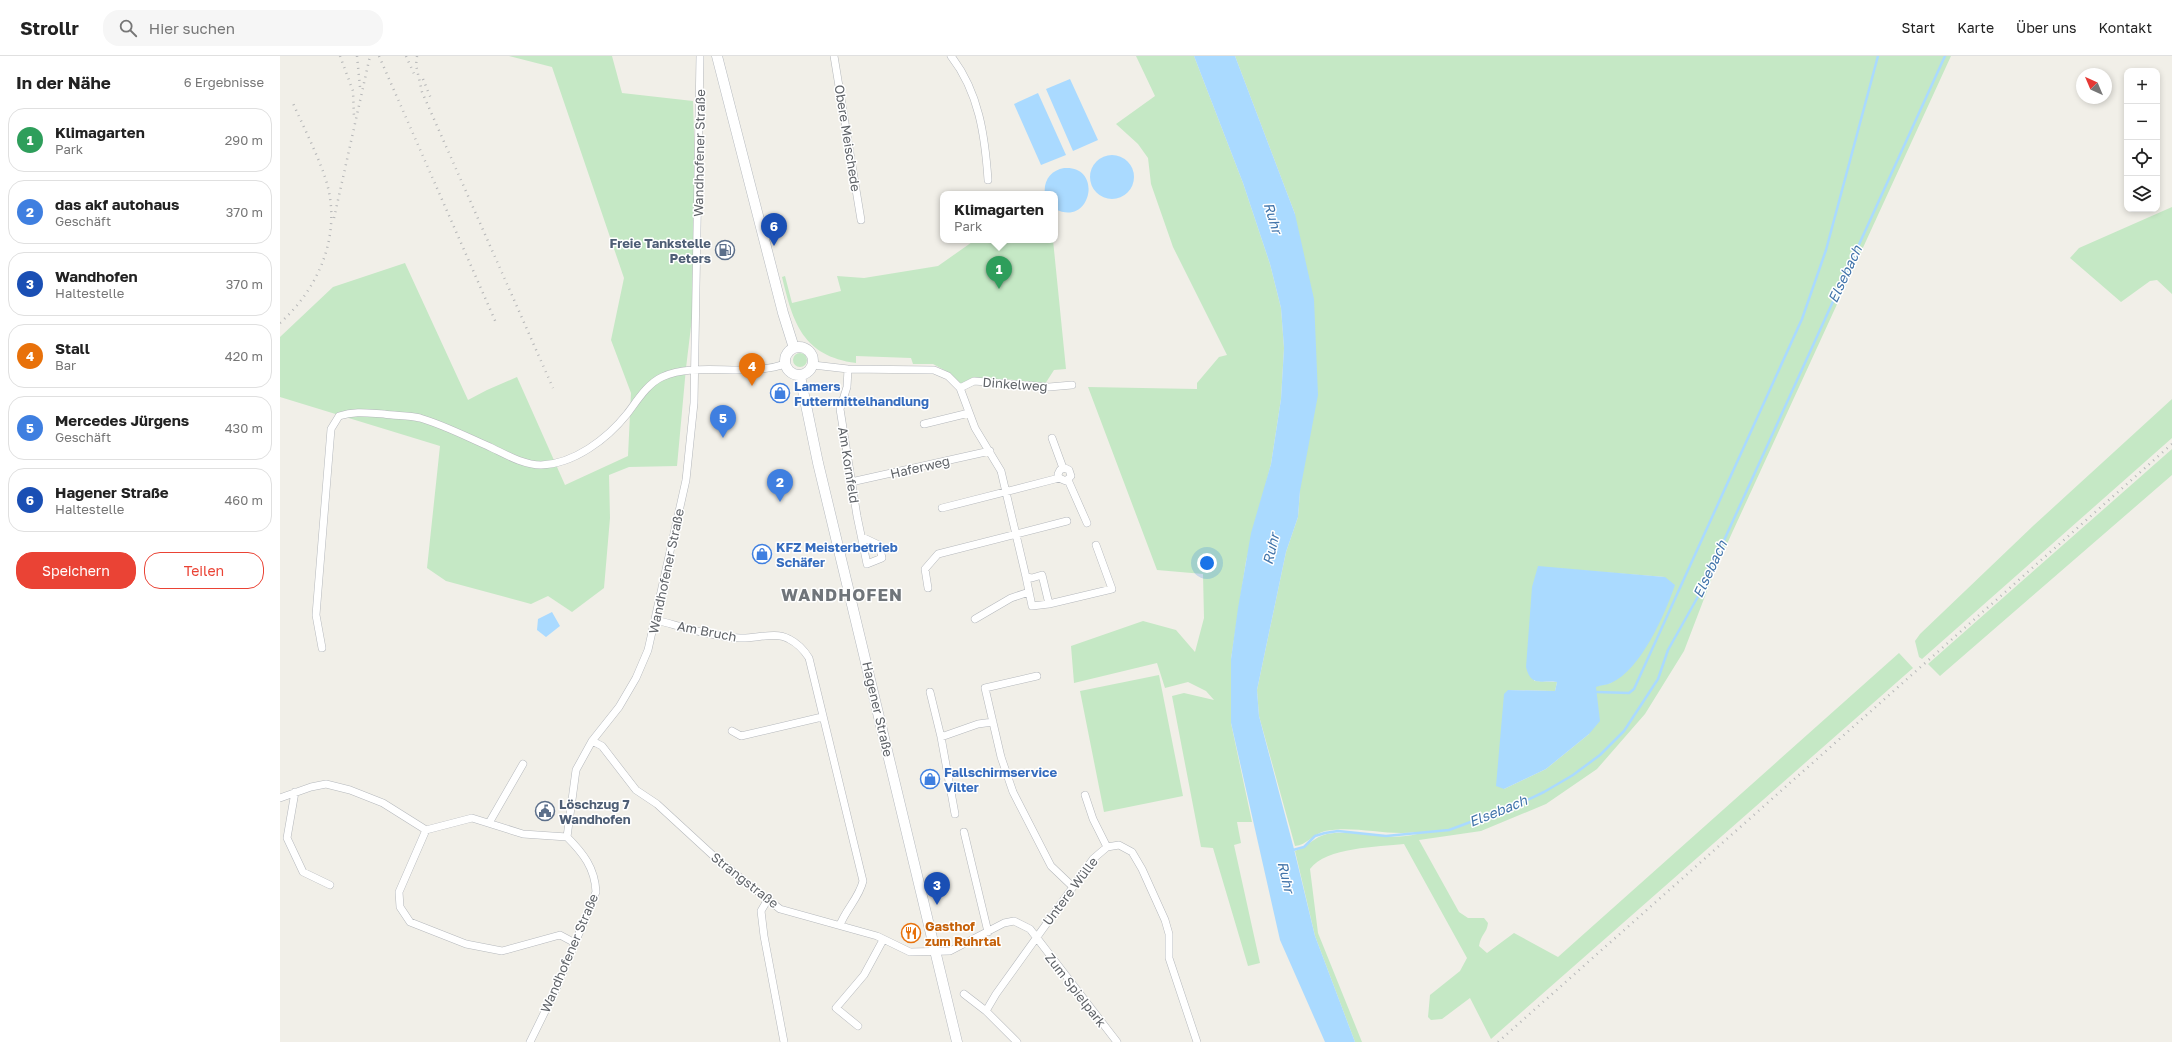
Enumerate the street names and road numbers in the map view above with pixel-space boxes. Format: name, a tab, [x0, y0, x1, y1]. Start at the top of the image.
street label: Obere Meischede	[832, 83, 864, 193]
street label: Wandhofener Straße	[690, 89, 708, 217]
street label: Dinkelweg	[982, 374, 1048, 394]
street label: Am Kornfeld	[835, 426, 863, 504]
street label: Haferweg	[889, 452, 951, 482]
street label: Wandhofener Straße	[645, 507, 687, 635]
street label: Am Bruch	[676, 617, 738, 645]
street label: Hagener Straße	[859, 660, 897, 758]
street label: Strangstraße	[708, 849, 782, 911]
street label: Untere Wülle	[1039, 854, 1101, 928]
street label: Wandhofener Straße	[537, 891, 601, 1015]
street label: Zum Spielpark	[1042, 950, 1110, 1031]

